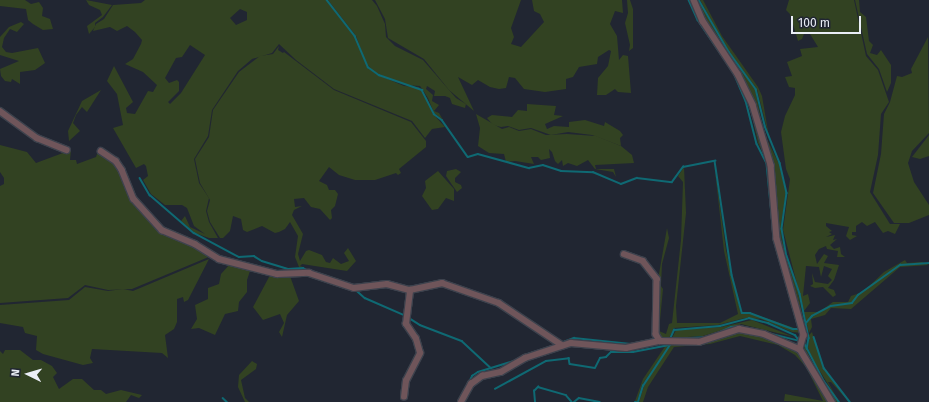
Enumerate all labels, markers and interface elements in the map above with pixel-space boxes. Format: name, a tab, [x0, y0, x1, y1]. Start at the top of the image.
scale bar	[793, 8, 863, 34]
text: 100 m	[798, 16, 830, 30]
north arrow	[8, 354, 48, 394]
text: N	[9, 369, 22, 377]

